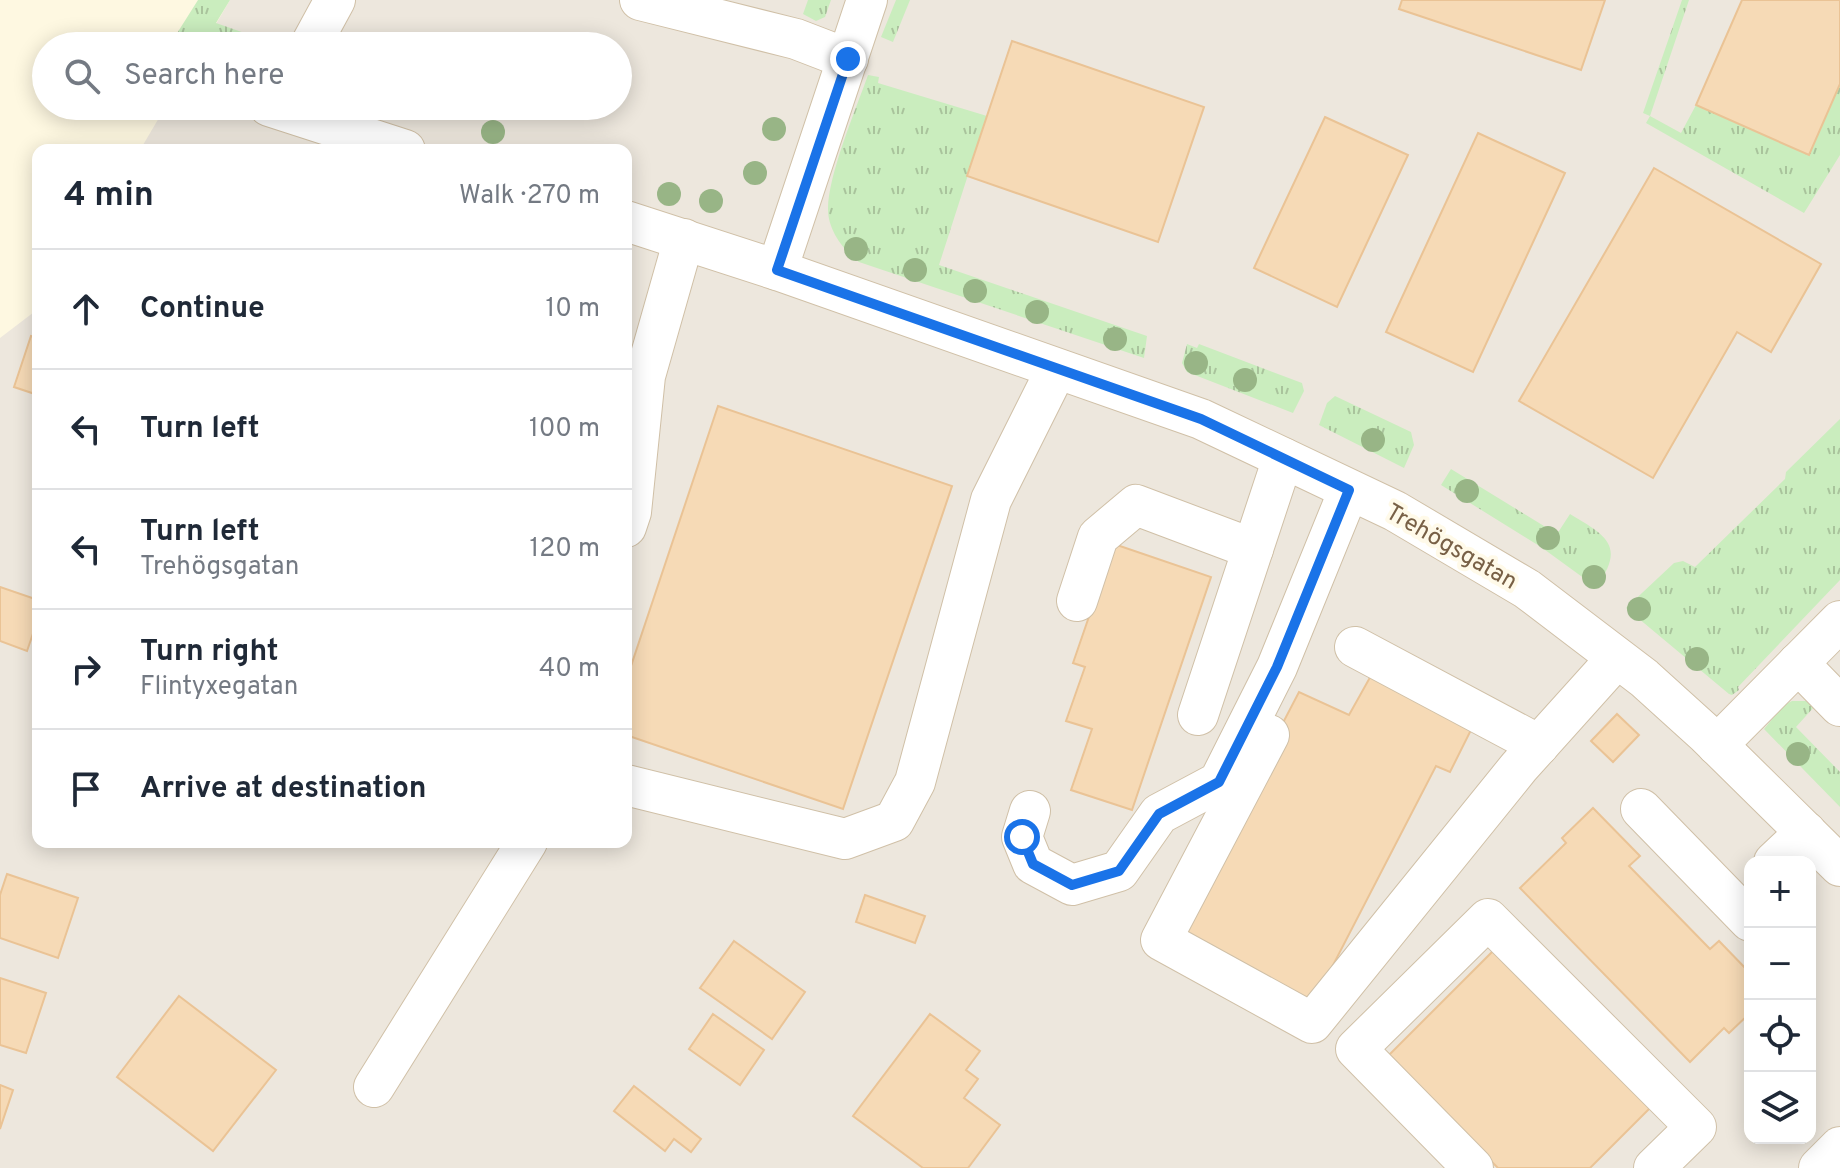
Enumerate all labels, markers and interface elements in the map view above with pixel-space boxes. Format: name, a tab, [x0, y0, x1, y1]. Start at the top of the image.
search box	[32, 32, 632, 120]
route end	[830, 41, 866, 77]
icon: search	[60, 54, 104, 98]
text: Search here	[124, 58, 284, 95]
text: 4 min	[64, 175, 154, 218]
text: Walk · 270 m	[459, 180, 600, 213]
icon: ahead	[64, 287, 108, 331]
text: Continue	[140, 291, 265, 328]
text: 10 m	[545, 293, 600, 326]
icon: left	[64, 407, 108, 451]
text: Turn left	[140, 411, 260, 448]
text: 100 m	[529, 413, 600, 446]
street label: Trehögsgatan	[1380, 498, 1522, 597]
text: Turn left	[140, 514, 260, 551]
icon: left	[64, 527, 108, 571]
text: 120 m	[530, 533, 600, 566]
text: Trehögsgatan	[140, 551, 299, 584]
text: Turn right	[140, 634, 278, 671]
icon: right	[64, 647, 108, 691]
text: 40 m	[539, 653, 600, 686]
text: Flintyxegatan	[140, 671, 298, 704]
icon: arrive	[64, 767, 108, 811]
text: Arrive at destination	[140, 771, 426, 808]
route start	[1004, 819, 1040, 855]
map controls	[1744, 856, 1816, 1144]
button: +	[1744, 856, 1816, 928]
button: −	[1744, 928, 1816, 1000]
button: locate	[1744, 1000, 1816, 1072]
button: layers	[1744, 1072, 1816, 1144]

